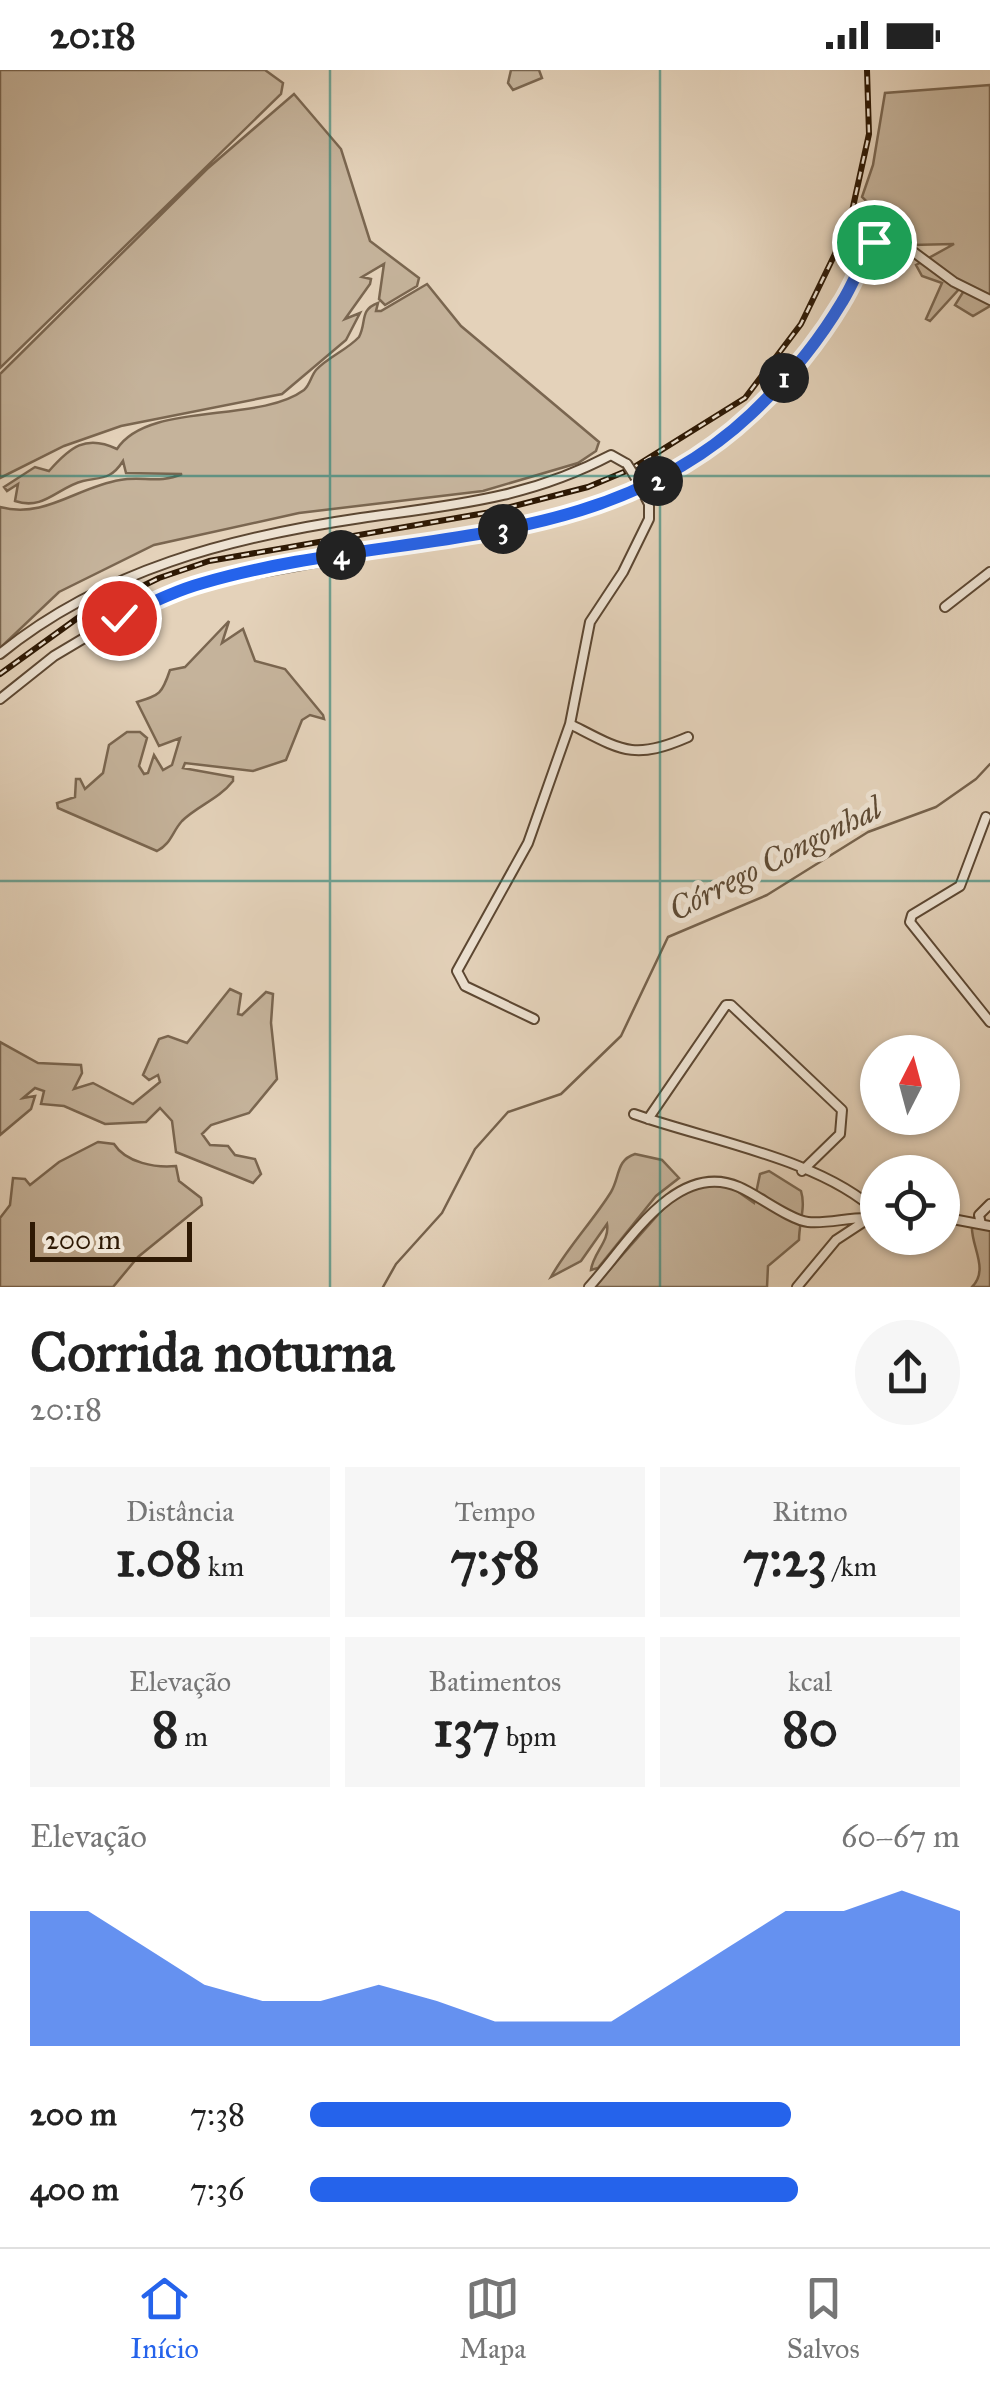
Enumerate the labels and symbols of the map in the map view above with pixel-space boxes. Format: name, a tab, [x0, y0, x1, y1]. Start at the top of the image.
pin	[832, 200, 917, 285]
pin: 1	[759, 353, 809, 403]
pin: 2	[633, 456, 683, 506]
pin: 3	[478, 504, 528, 554]
pin: 4	[316, 530, 366, 580]
pin	[77, 576, 162, 661]
water label: Córrego Congonhal	[662, 787, 890, 929]
north arrow	[860, 1035, 960, 1135]
scale bar	[30, 1217, 192, 1262]

